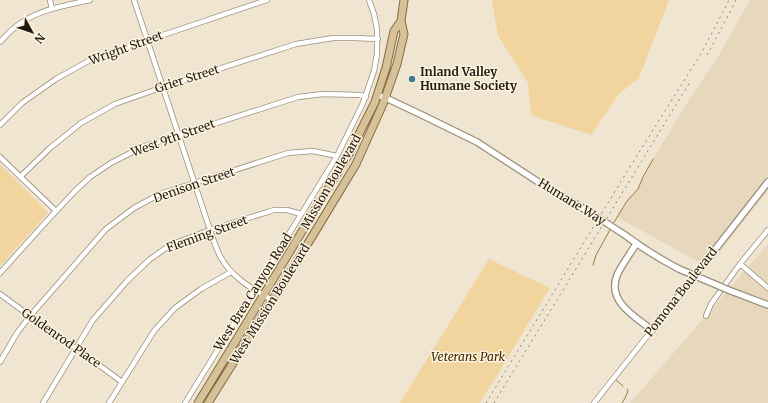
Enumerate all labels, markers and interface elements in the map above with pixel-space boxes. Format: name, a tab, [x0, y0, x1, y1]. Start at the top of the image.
north arrow	[12, 12, 52, 52]
street label: Wright Street	[86, 27, 165, 68]
text: N	[31, 31, 48, 46]
street label: Grier Street	[153, 61, 221, 96]
place label: Inland Valley Humane Society	[420, 64, 518, 93]
marker: Inland Valley Humane Society	[407, 74, 417, 84]
street label: West 9th Street	[128, 115, 217, 160]
street label: Mission Boulevard	[297, 132, 364, 232]
street label: Denison Street	[151, 163, 237, 206]
street label: Humane Way	[536, 175, 609, 228]
street label: Fleming Street	[164, 212, 250, 255]
street label: West Brea Canyon Road	[210, 230, 295, 354]
street label: West Mission Boulevard	[226, 241, 313, 367]
street label: Pomona Boulevard	[641, 244, 720, 339]
street label: Goldenrod Place	[19, 305, 104, 371]
park label: Veterans Park	[431, 349, 506, 364]

